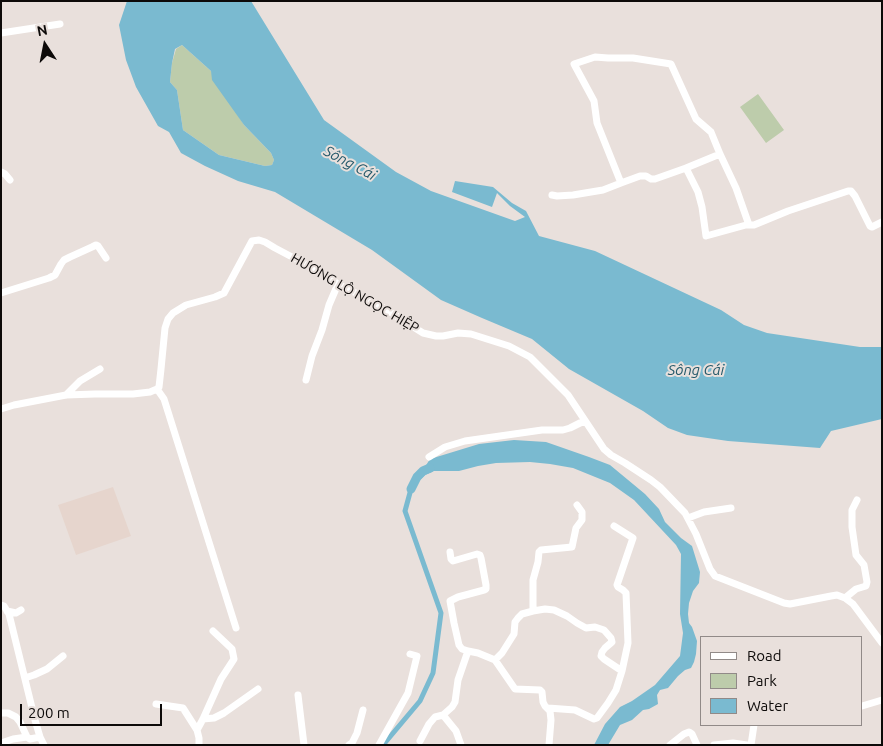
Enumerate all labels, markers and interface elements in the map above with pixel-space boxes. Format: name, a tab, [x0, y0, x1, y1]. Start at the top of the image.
north arrow	[20, 20, 70, 70]
text: N	[35, 21, 49, 39]
water label: Sông Cái	[321, 142, 379, 184]
street label: HƯƠNG LỘ NGỌC HIỆP	[288, 249, 422, 337]
water label: Sông Cái	[668, 361, 724, 379]
legend	[700, 636, 863, 726]
text: Road	[747, 647, 782, 664]
text: Park	[747, 672, 777, 689]
scale bar	[22, 694, 165, 726]
text: Water	[747, 697, 788, 714]
text: 200 m	[28, 704, 70, 721]

